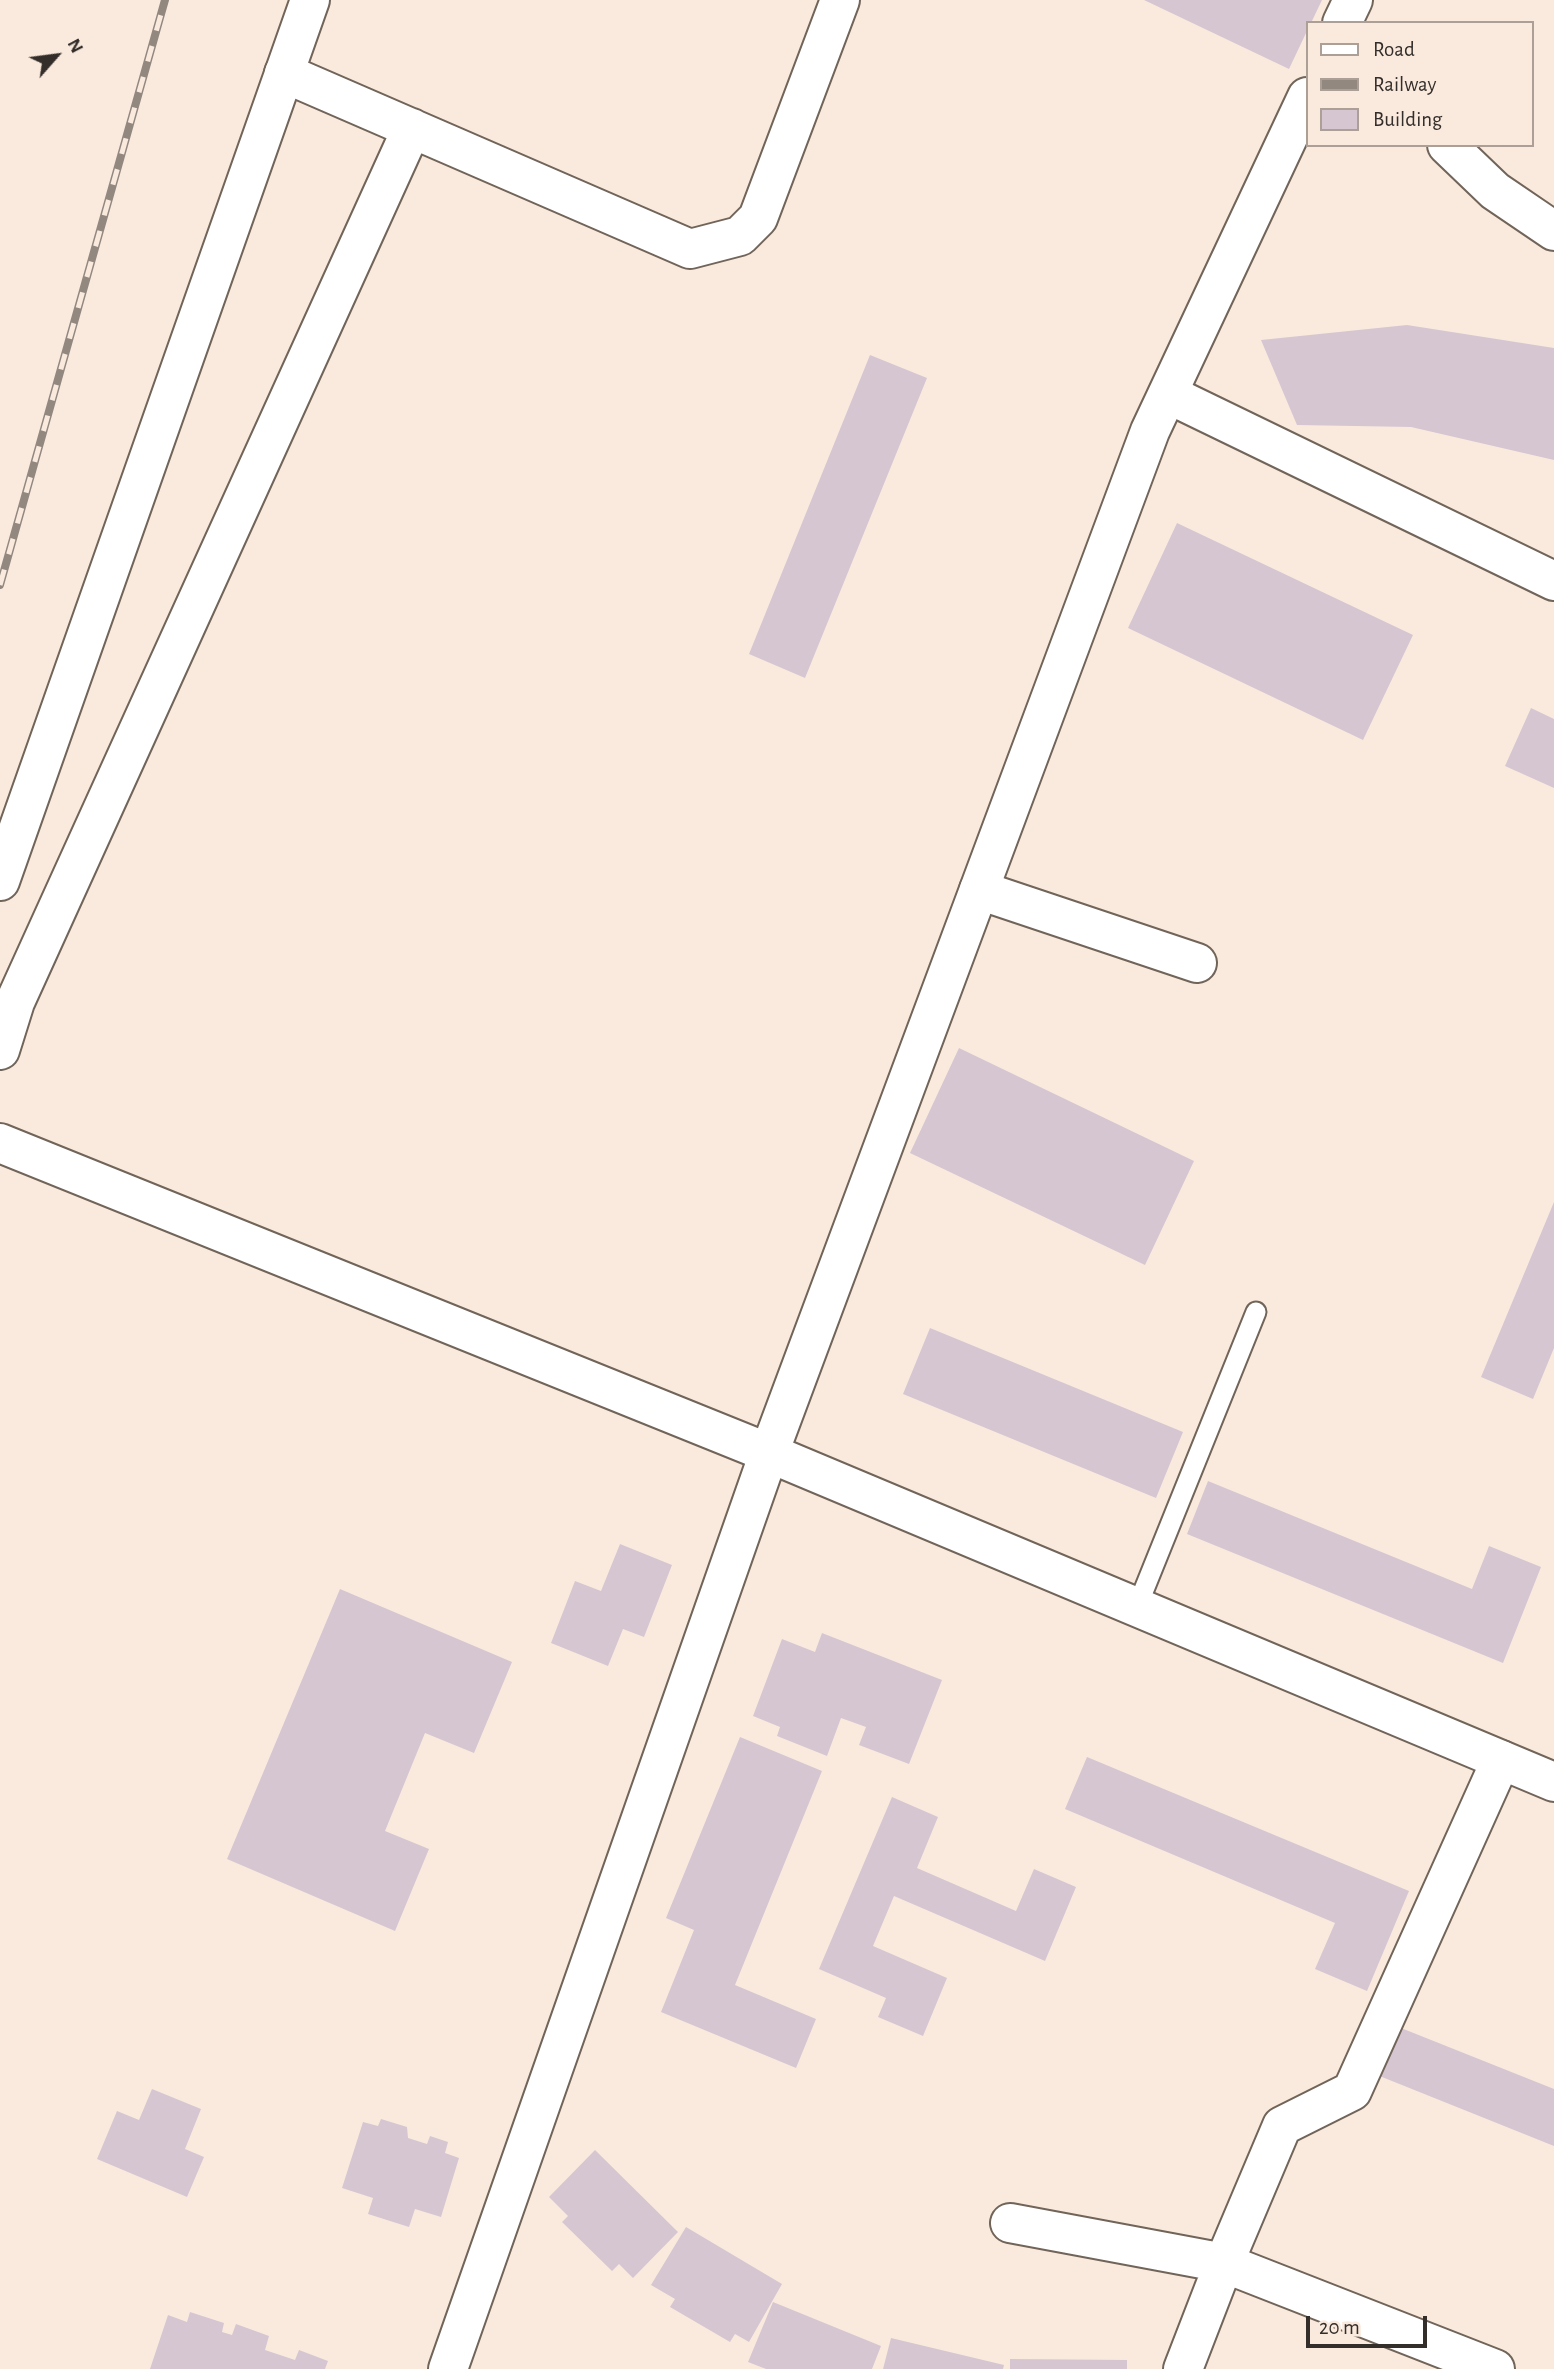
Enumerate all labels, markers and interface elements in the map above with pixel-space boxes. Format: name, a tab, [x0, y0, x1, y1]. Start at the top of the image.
north arrow	[21, 21, 91, 91]
legend	[1306, 21, 1533, 147]
text: N	[63, 36, 86, 56]
text: Road	[1373, 39, 1415, 60]
text: Railway	[1373, 74, 1436, 95]
text: Building	[1373, 109, 1442, 130]
scale bar	[1309, 2302, 1430, 2346]
text: 20 m	[1319, 2317, 1360, 2338]

